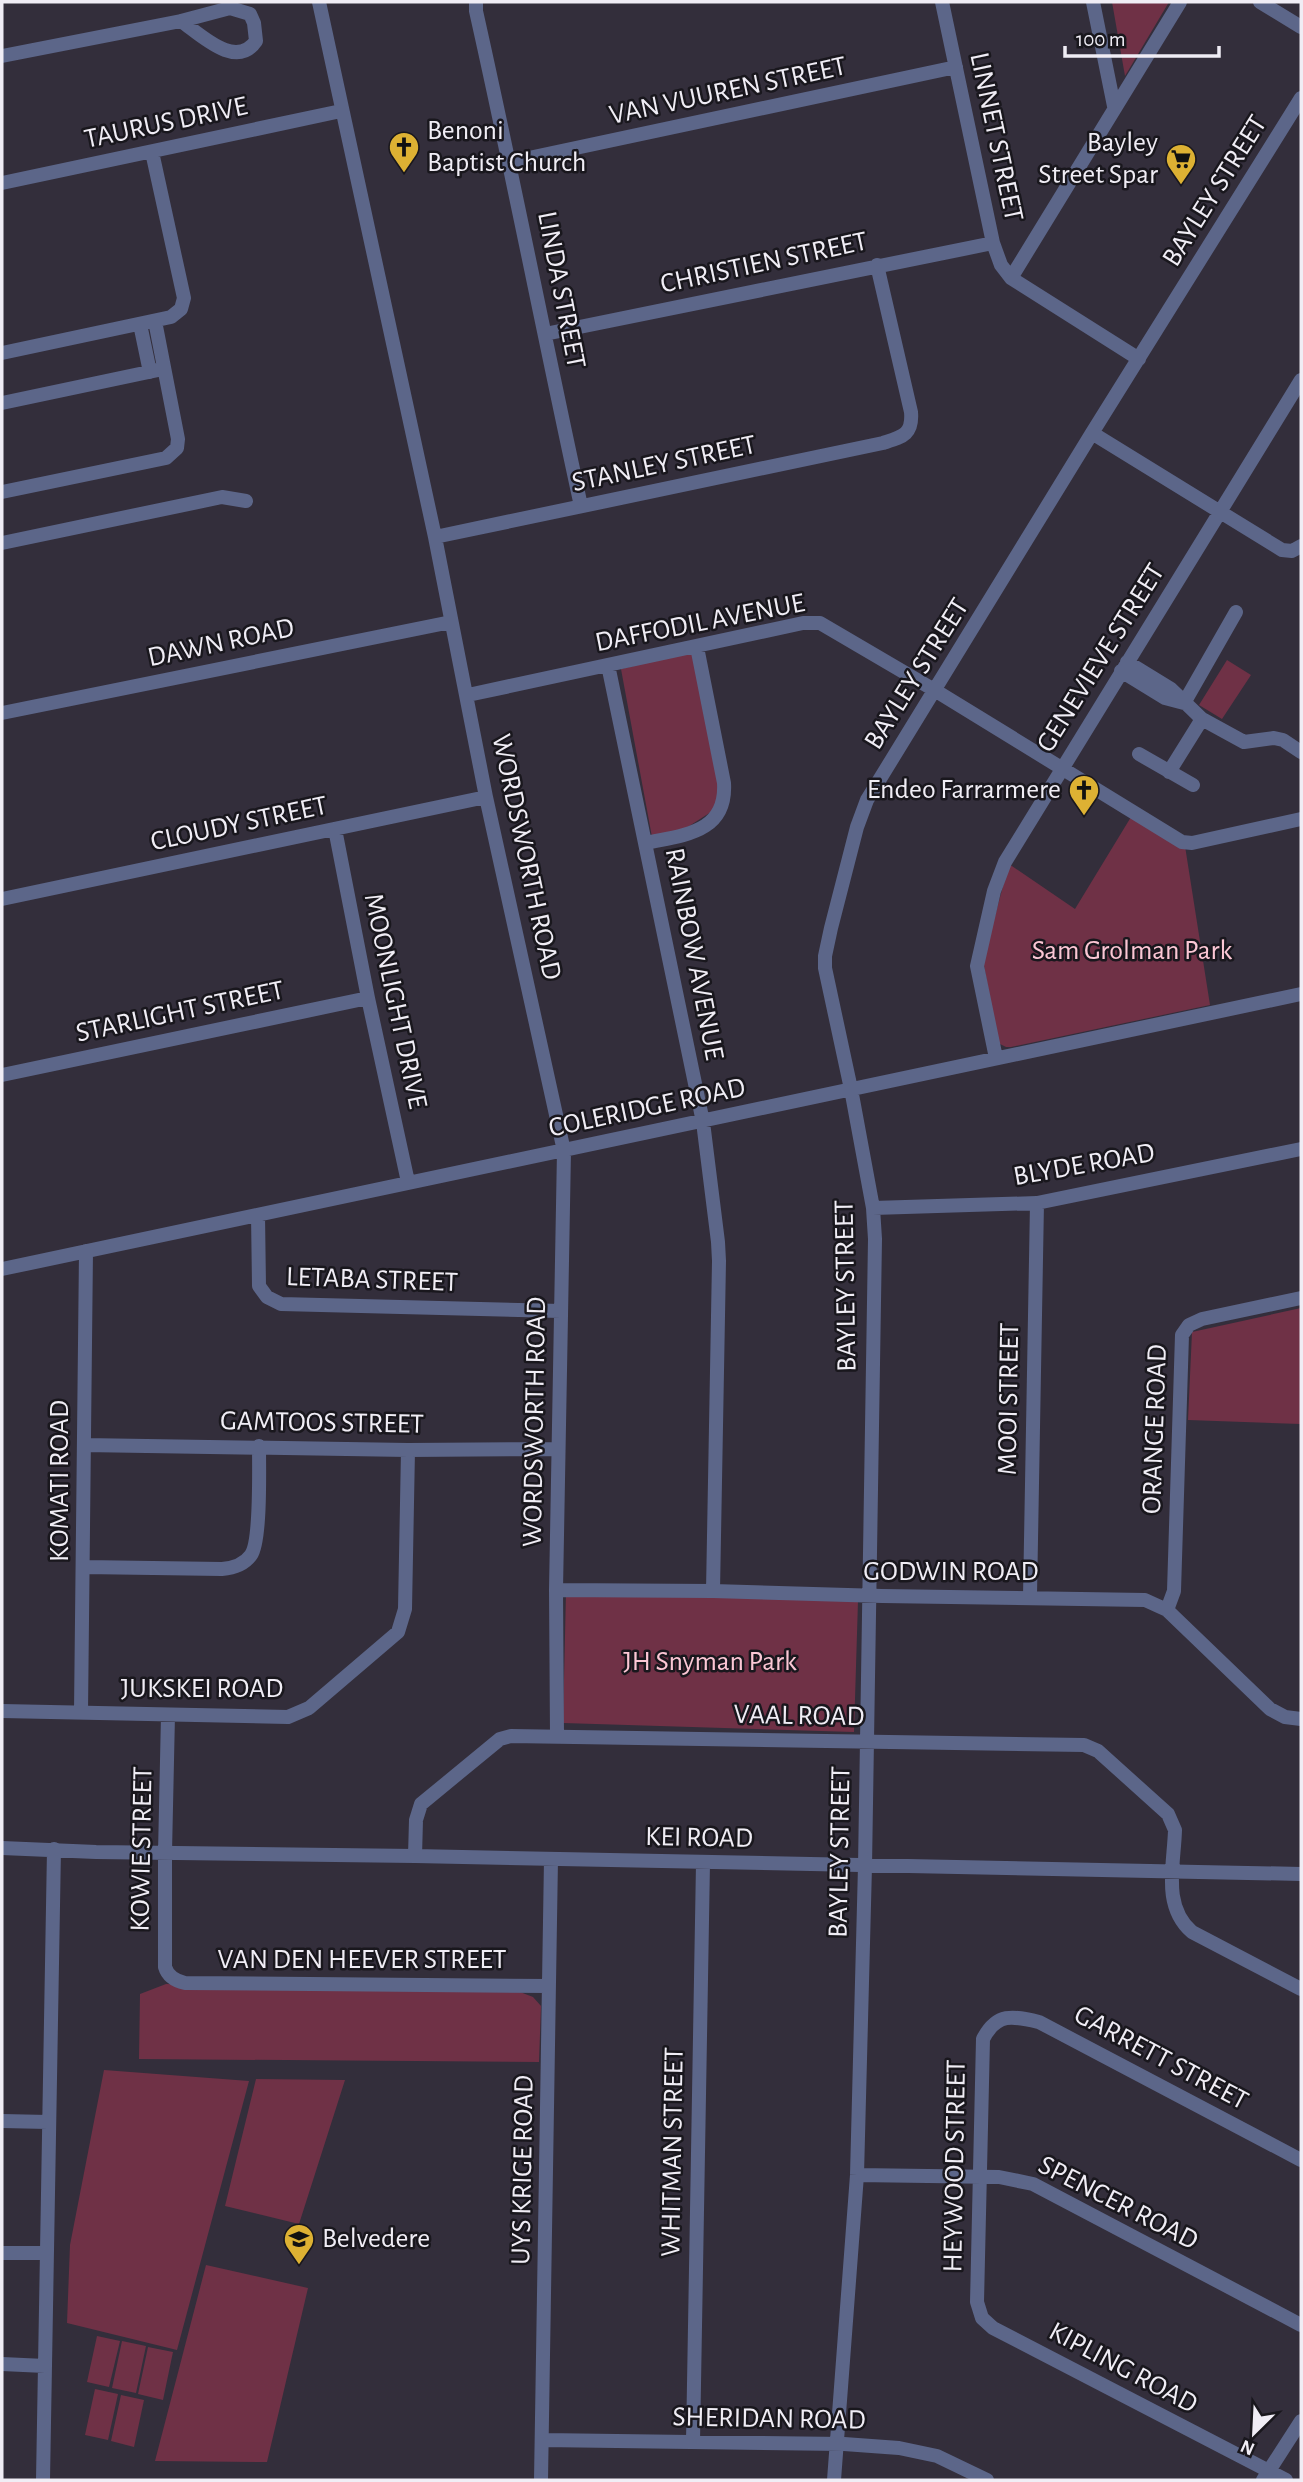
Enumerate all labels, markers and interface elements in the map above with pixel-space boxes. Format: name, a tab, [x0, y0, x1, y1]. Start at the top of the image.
scale bar	[1065, 14, 1219, 58]
text: 100 m	[1076, 29, 1126, 50]
street label: LINNET STREET	[964, 50, 1028, 224]
street label: VAN VUUREN STREET	[607, 52, 849, 130]
street label: TAURUS DRIVE	[82, 92, 250, 154]
street label: BAYLEY STREET	[1158, 110, 1273, 271]
place label: Benoni Baptist Church	[427, 117, 586, 177]
place label: Bayley Street Spar	[1038, 129, 1158, 189]
church icon: Benoni Baptist Church	[387, 130, 421, 174]
supermarket icon: Bayley Street Spar	[1164, 142, 1198, 186]
street label: LINDA STREET	[532, 209, 590, 371]
street label: CHRISTIEN STREET	[658, 227, 870, 299]
street label: STANLEY STREET	[569, 431, 759, 497]
street label: GENEVIEVE STREET	[1032, 559, 1170, 757]
street label: DAFFODIL AVENUE	[593, 589, 807, 657]
street label: BAYLEY STREET	[860, 593, 975, 754]
street label: DAWN ROAD	[145, 614, 297, 672]
street label: WORDSWORTH ROAD	[486, 732, 566, 982]
church icon: Endeo Farrarmere	[1067, 773, 1101, 817]
place label: Endeo Farrarmere	[867, 776, 1061, 804]
street label: CLOUDY STREET	[148, 792, 330, 856]
street label: RAINBOW AVENUE	[660, 846, 728, 1062]
street label: MOONLIGHT DRIVE	[359, 891, 431, 1111]
park label: Sam Grolman Park	[1032, 937, 1233, 965]
street label: STARLIGHT STREET	[73, 976, 287, 1048]
street label: COLERIDGE ROAD	[546, 1073, 748, 1143]
street label: BLYDE ROAD	[1011, 1139, 1157, 1191]
street label: BAYLEY STREET	[830, 1200, 861, 1372]
street label: LETABA STREET	[286, 1263, 459, 1297]
street label: WORDSWORTH ROAD	[519, 1297, 551, 1547]
street label: MOOI STREET	[994, 1322, 1024, 1475]
street label: ORANGE ROAD	[1138, 1344, 1172, 1514]
street label: KOMATI ROAD	[46, 1400, 74, 1562]
street label: GAMTOOS STREET	[220, 1407, 424, 1439]
street label: GODWIN ROAD	[863, 1558, 1039, 1586]
park label: JH Snyman Park	[623, 1648, 797, 1676]
street label: JUKSKEI ROAD	[121, 1675, 283, 1703]
street label: VAAL ROAD	[733, 1701, 865, 1731]
street label: KOWIE STREET	[127, 1766, 157, 1932]
street label: BAYLEY STREET	[825, 1766, 856, 1938]
street label: KEI ROAD	[645, 1823, 753, 1853]
street label: VAN DEN HEEVER STREET	[218, 1946, 507, 1974]
street label: GARRETT STREET	[1069, 2000, 1253, 2116]
street label: WHITMAN STREET	[657, 2047, 689, 2257]
street label: HEYWOOD STREET	[939, 2059, 971, 2273]
street label: UYS KRIGE ROAD	[507, 2075, 539, 2265]
street label: SPENCER ROAD	[1034, 2151, 1202, 2255]
school or university icon: Belvedere	[282, 2222, 316, 2266]
place label: Belvedere	[322, 2225, 430, 2253]
street label: KIPLING ROAD	[1044, 2317, 1202, 2419]
north arrow	[1219, 2398, 1289, 2468]
street label: SHERIDAN ROAD	[672, 2403, 866, 2435]
text: N	[1238, 2436, 1258, 2459]

